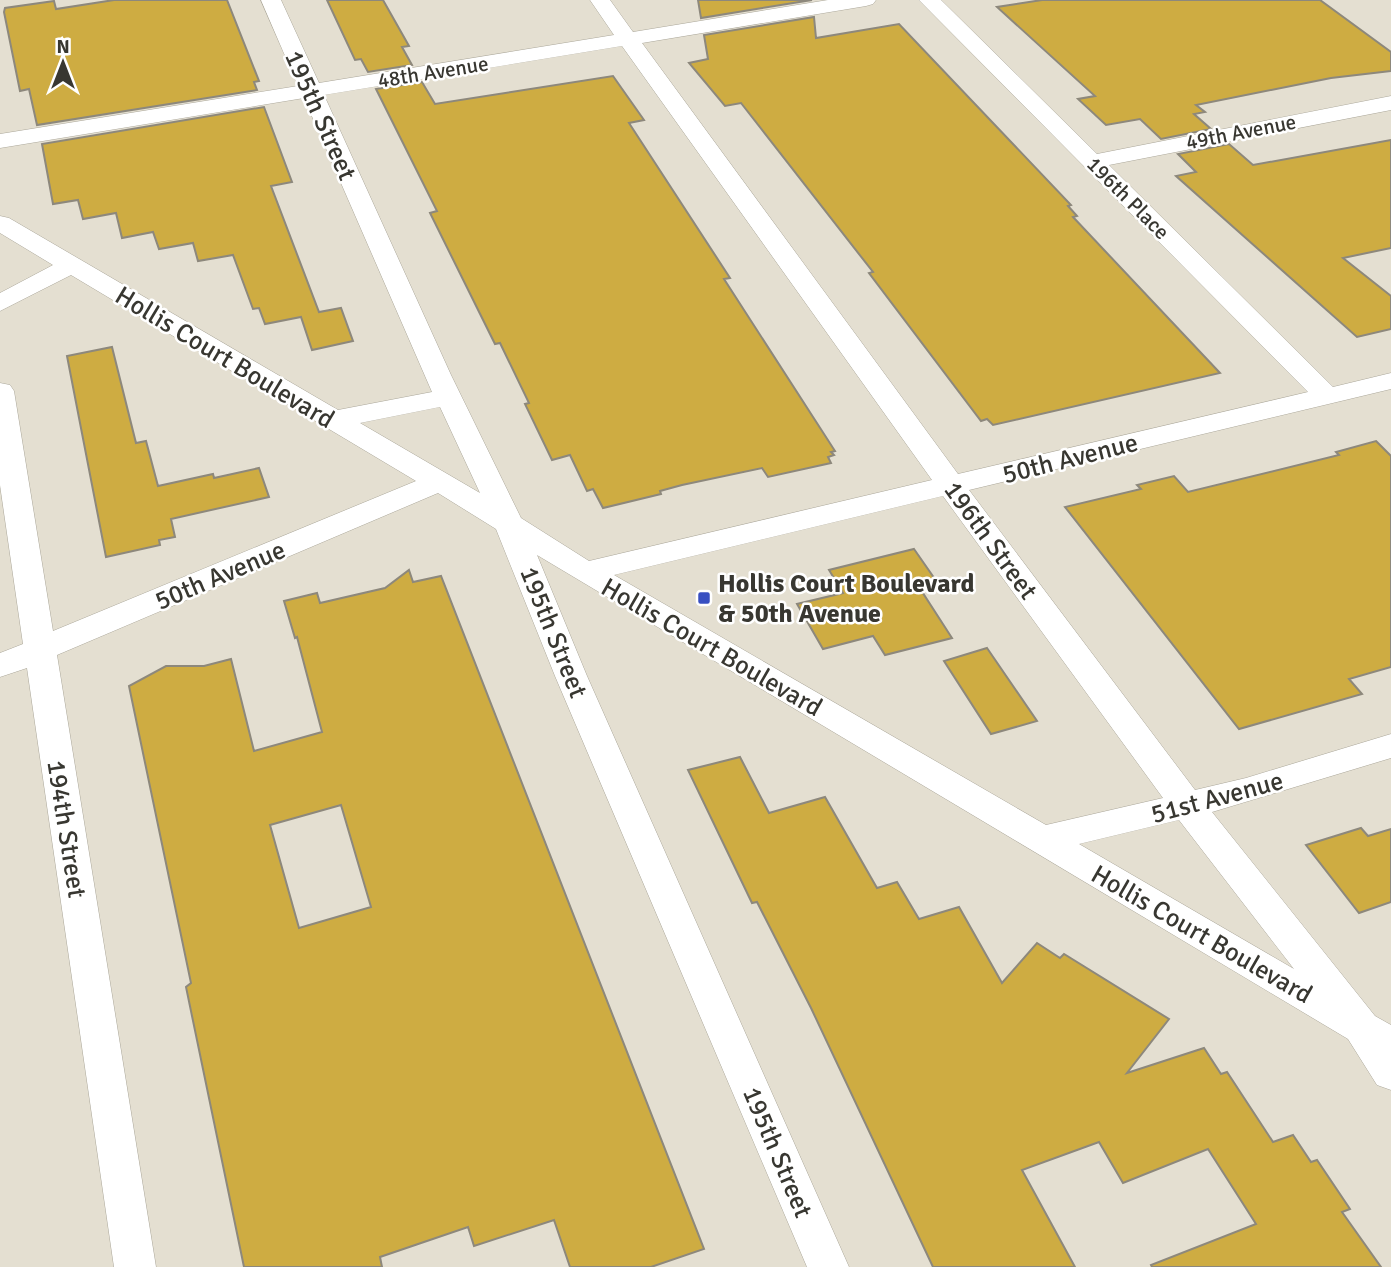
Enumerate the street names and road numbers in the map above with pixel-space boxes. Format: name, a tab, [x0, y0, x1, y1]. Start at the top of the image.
street label: 195th Street	[277, 45, 363, 185]
street label: 48th Avenue	[376, 50, 490, 94]
street label: 49th Avenue	[1184, 109, 1298, 155]
street label: 196th Place	[1081, 151, 1175, 245]
street label: Hollis Court Boulevard	[109, 280, 340, 436]
street label: 50th Avenue	[999, 427, 1141, 491]
street label: 196th Street	[936, 475, 1044, 606]
street label: 50th Avenue	[150, 534, 290, 618]
street label: 195th Street	[512, 562, 594, 703]
street label: Hollis Court Boulevard	[595, 572, 828, 724]
street label: 194th Street	[39, 758, 93, 900]
street label: 51st Avenue	[1148, 765, 1287, 831]
street label: Hollis Court Boulevard	[1085, 859, 1318, 1011]
street label: 195th Street	[735, 1082, 819, 1223]

